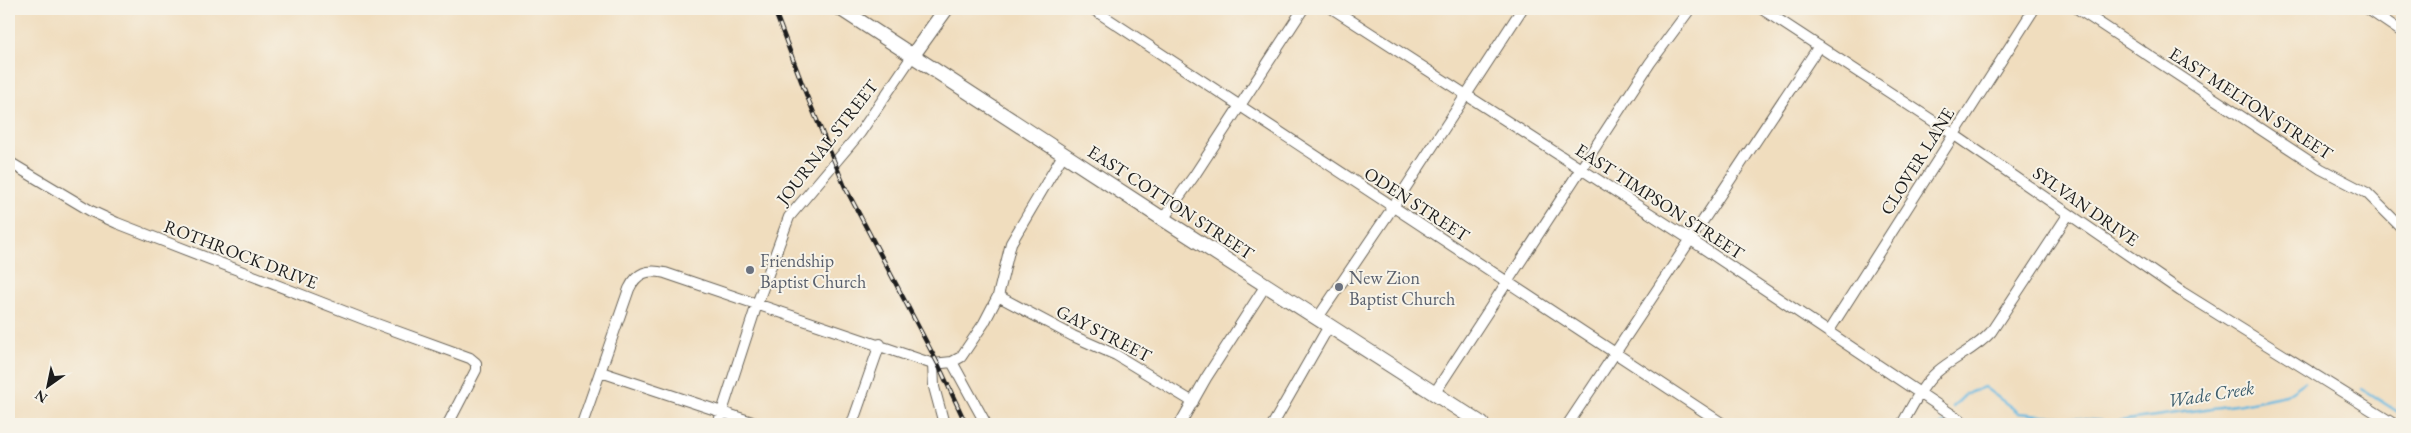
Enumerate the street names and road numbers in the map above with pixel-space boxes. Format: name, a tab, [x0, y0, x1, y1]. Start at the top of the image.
street label: EAST MELTON STREET	[2165, 42, 2338, 165]
street label: JOURNAL STREET	[770, 74, 884, 211]
street label: CLOVER LANE	[1875, 103, 1959, 219]
street label: EAST TIMPSON STREET	[1571, 138, 1749, 265]
street label: EAST COTTON STREET	[1083, 140, 1259, 265]
street label: ODEN STREET	[1360, 161, 1475, 247]
street label: SYLVAN DRIVE	[2029, 161, 2143, 251]
street label: ROTHROCK DRIVE	[161, 214, 321, 294]
street label: GAY STREET	[1053, 299, 1156, 367]

